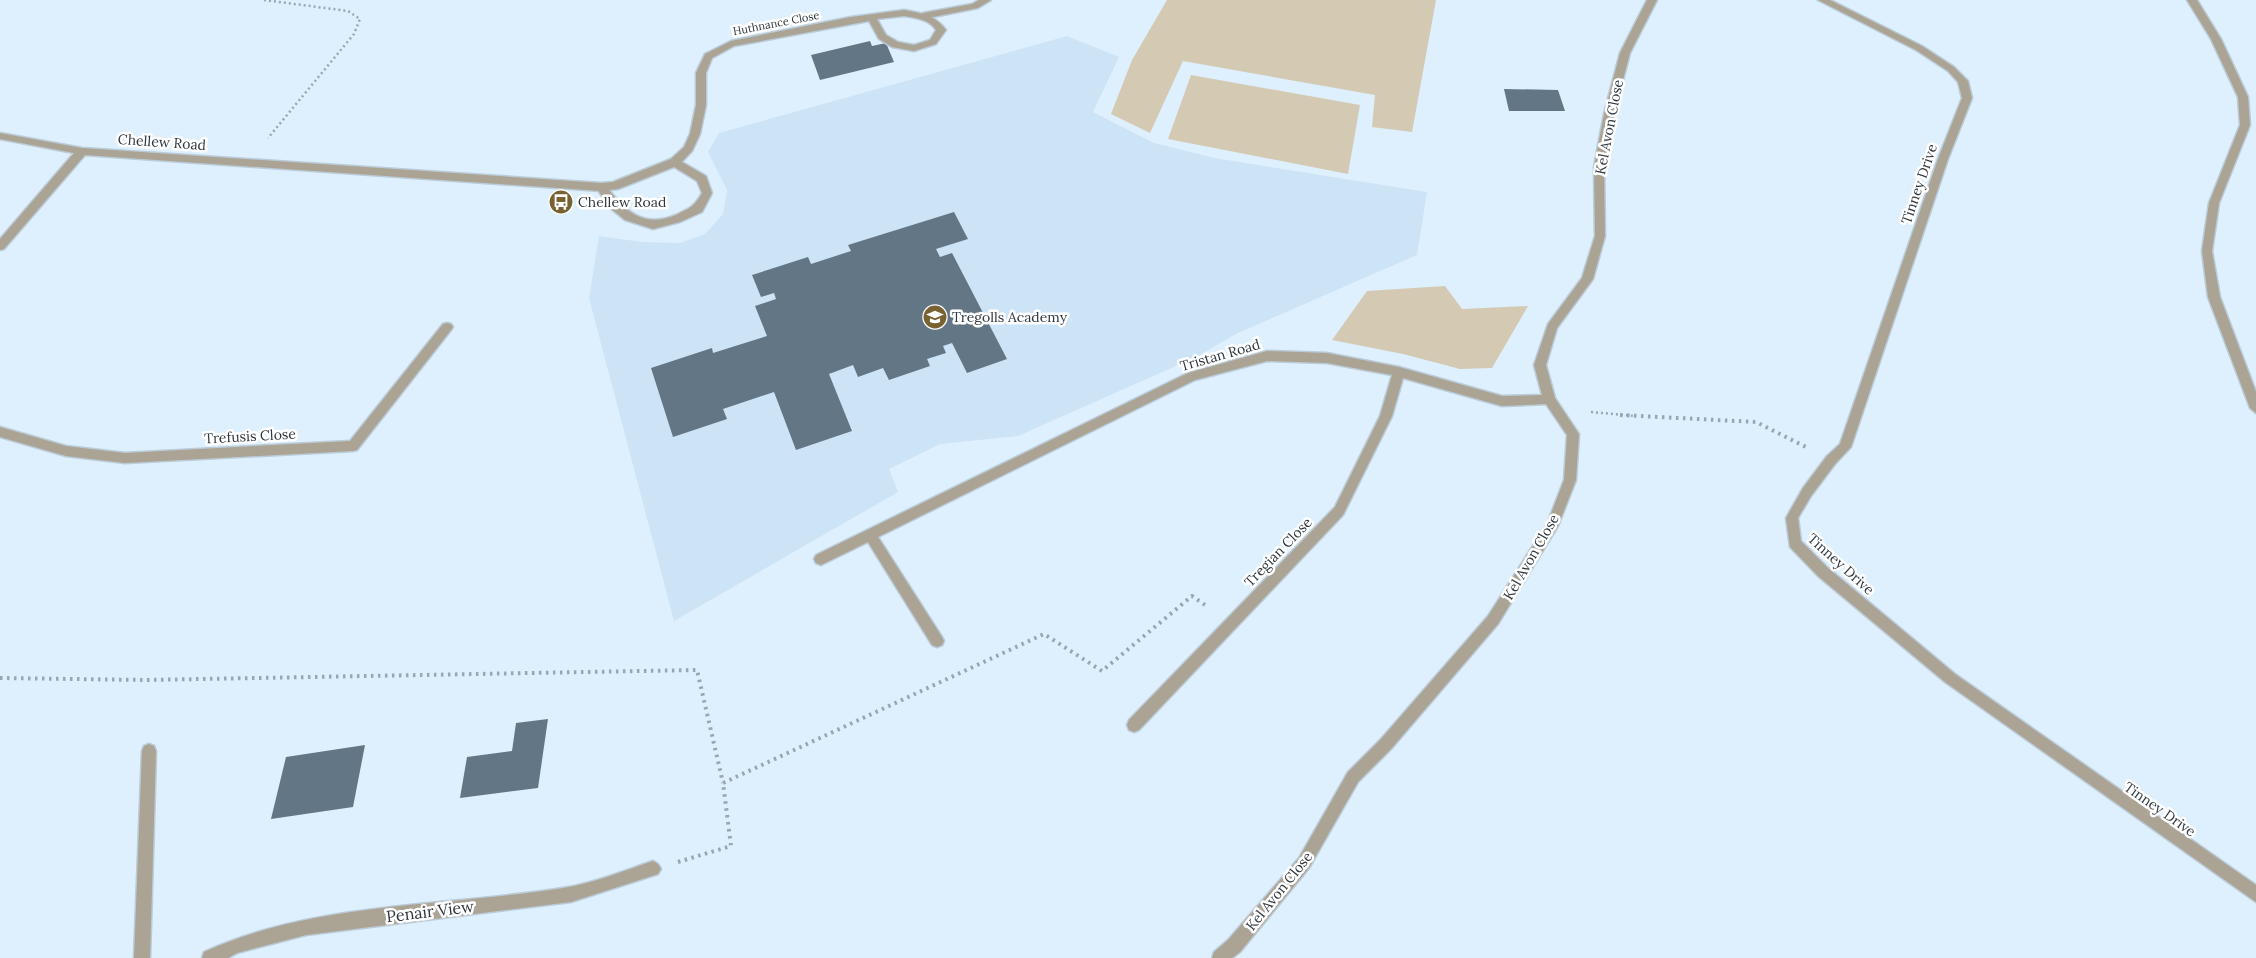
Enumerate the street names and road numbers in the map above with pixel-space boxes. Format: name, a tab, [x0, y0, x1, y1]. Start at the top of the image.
street label: Huthnance Close	[732, 8, 820, 38]
street label: Kel Avon Close	[1591, 78, 1627, 176]
street label: Chellew Road	[117, 130, 207, 154]
street label: Tinney Drive	[1897, 141, 1941, 226]
street label: Tristan Road	[1178, 335, 1262, 375]
street label: Trefusis Close	[204, 425, 297, 447]
street label: Kel Avon Close	[1499, 511, 1563, 603]
street label: Tregian Close	[1240, 513, 1316, 590]
street label: Tinney Drive	[1804, 529, 1878, 599]
street label: Tinney Drive	[2121, 778, 2200, 841]
street label: Kel Avon Close	[1242, 848, 1317, 934]
street label: Penair View	[385, 896, 475, 926]

